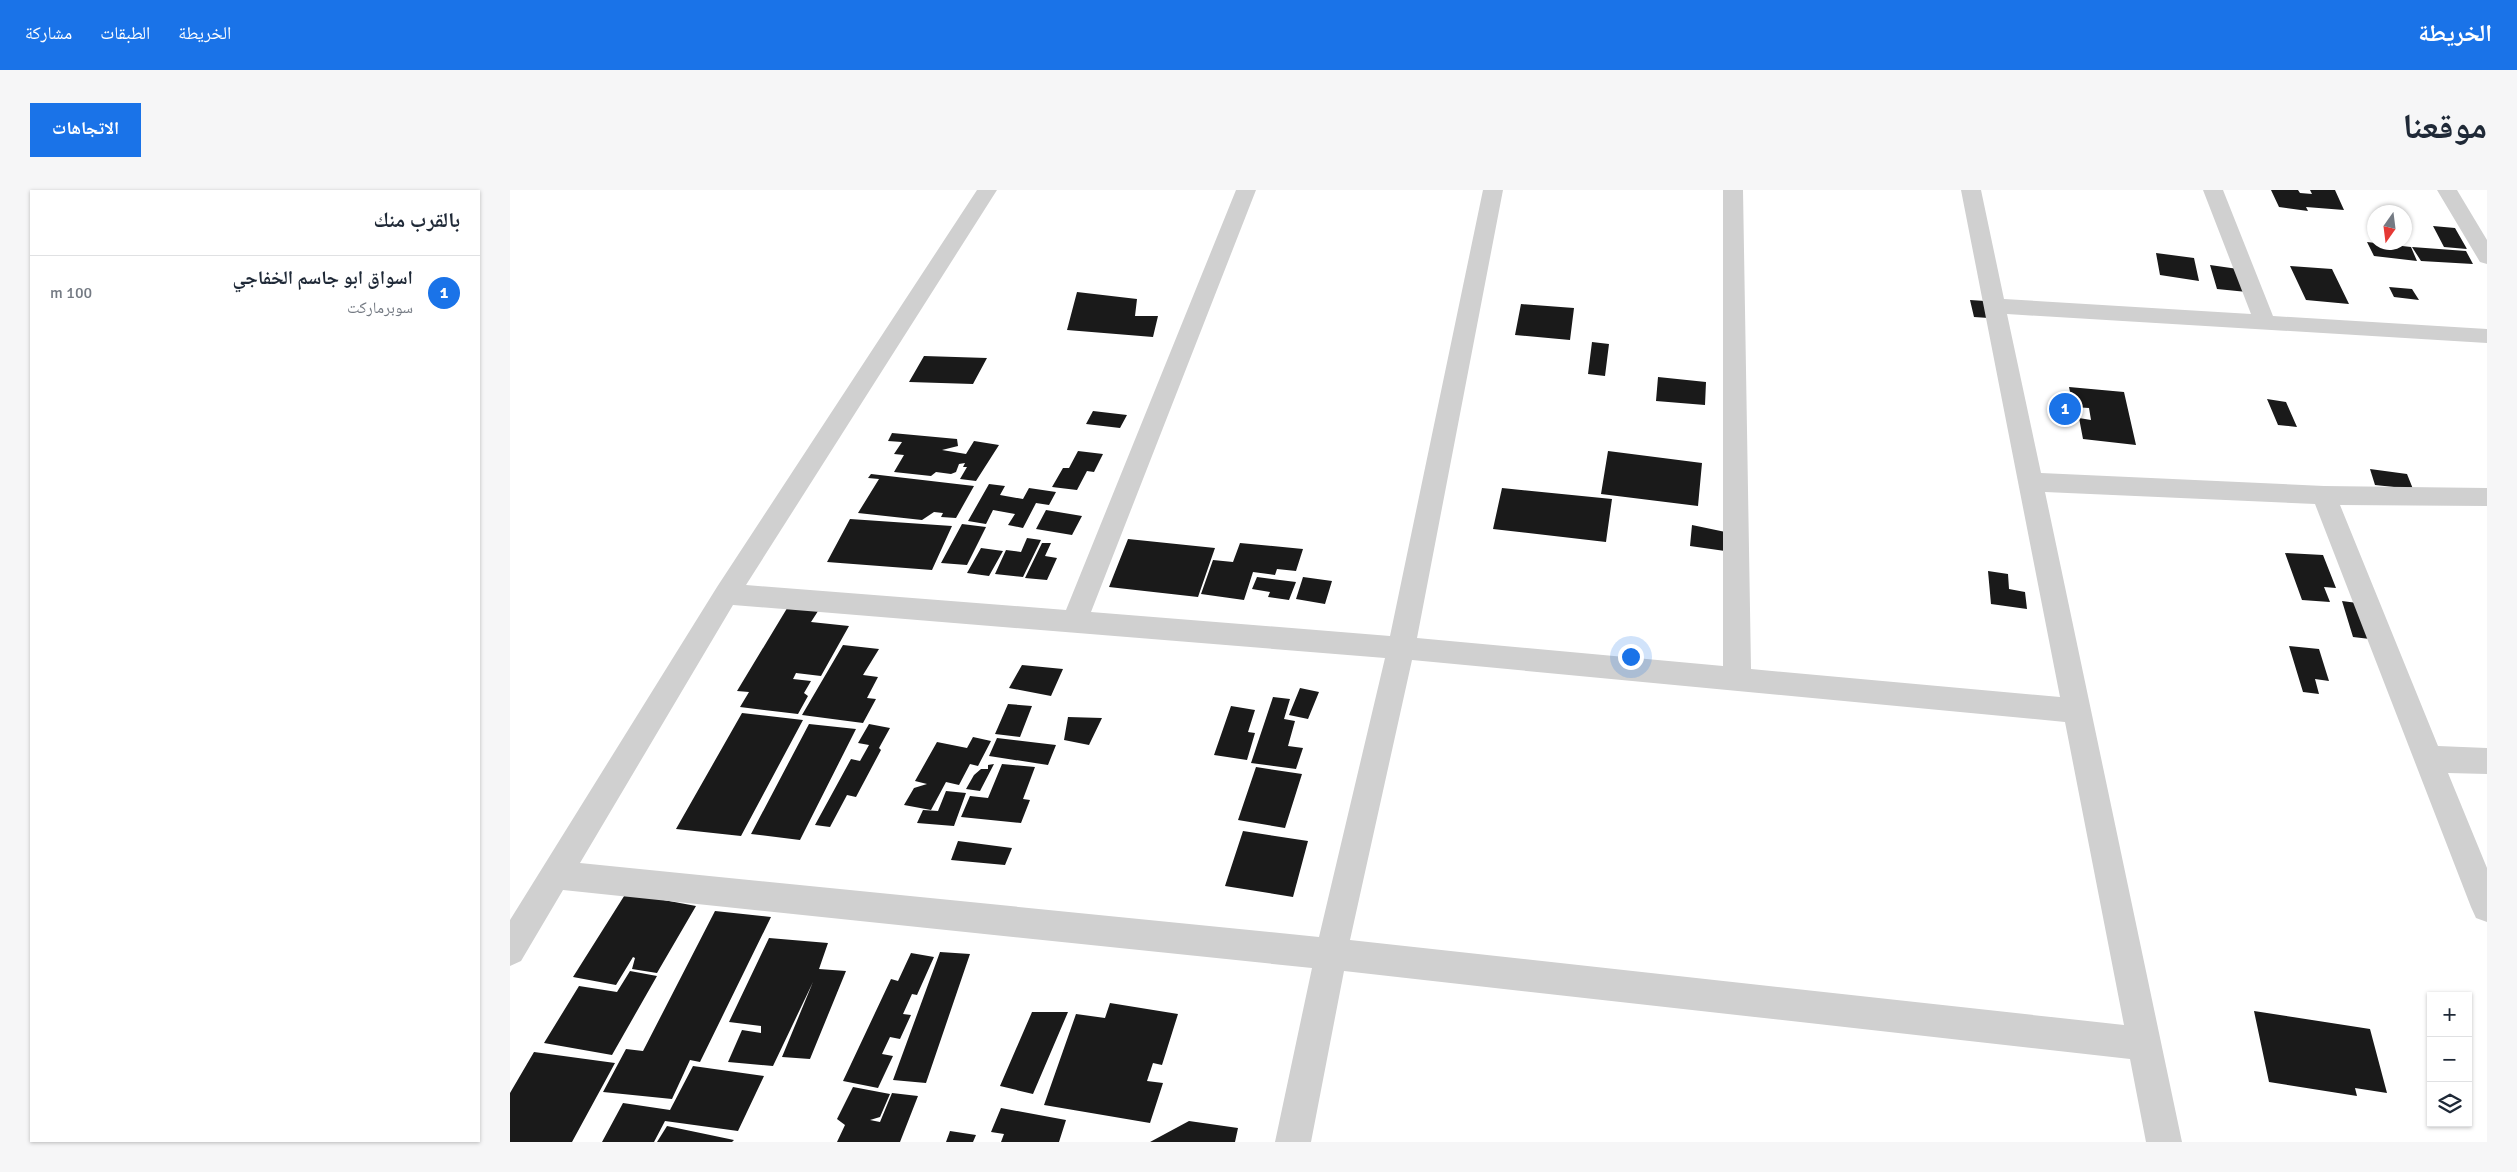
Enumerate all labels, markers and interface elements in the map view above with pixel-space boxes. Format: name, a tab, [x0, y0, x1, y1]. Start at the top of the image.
text: الخريطة	[2418, 18, 2492, 48]
text: مشاركة	[25, 22, 72, 44]
text: الطبقات	[100, 22, 150, 44]
text: الخريطة	[178, 22, 231, 44]
button: الاتجاهات	[30, 103, 141, 157]
text: موقعنا	[2402, 105, 2487, 148]
north arrow	[2367, 205, 2412, 250]
text: بالقرب منك	[373, 207, 460, 233]
text: اسواق ابو جاسم الخفاجي	[232, 266, 413, 290]
text: 100 m	[50, 283, 92, 303]
text: 1	[440, 283, 448, 303]
text: سوبرماركت	[347, 298, 413, 318]
pin: 1	[2049, 390, 2081, 428]
your location	[1618, 644, 1644, 670]
map controls	[2427, 992, 2472, 1127]
button: +	[2427, 992, 2472, 1037]
button: −	[2427, 1037, 2472, 1082]
button: layers	[2427, 1082, 2472, 1127]

